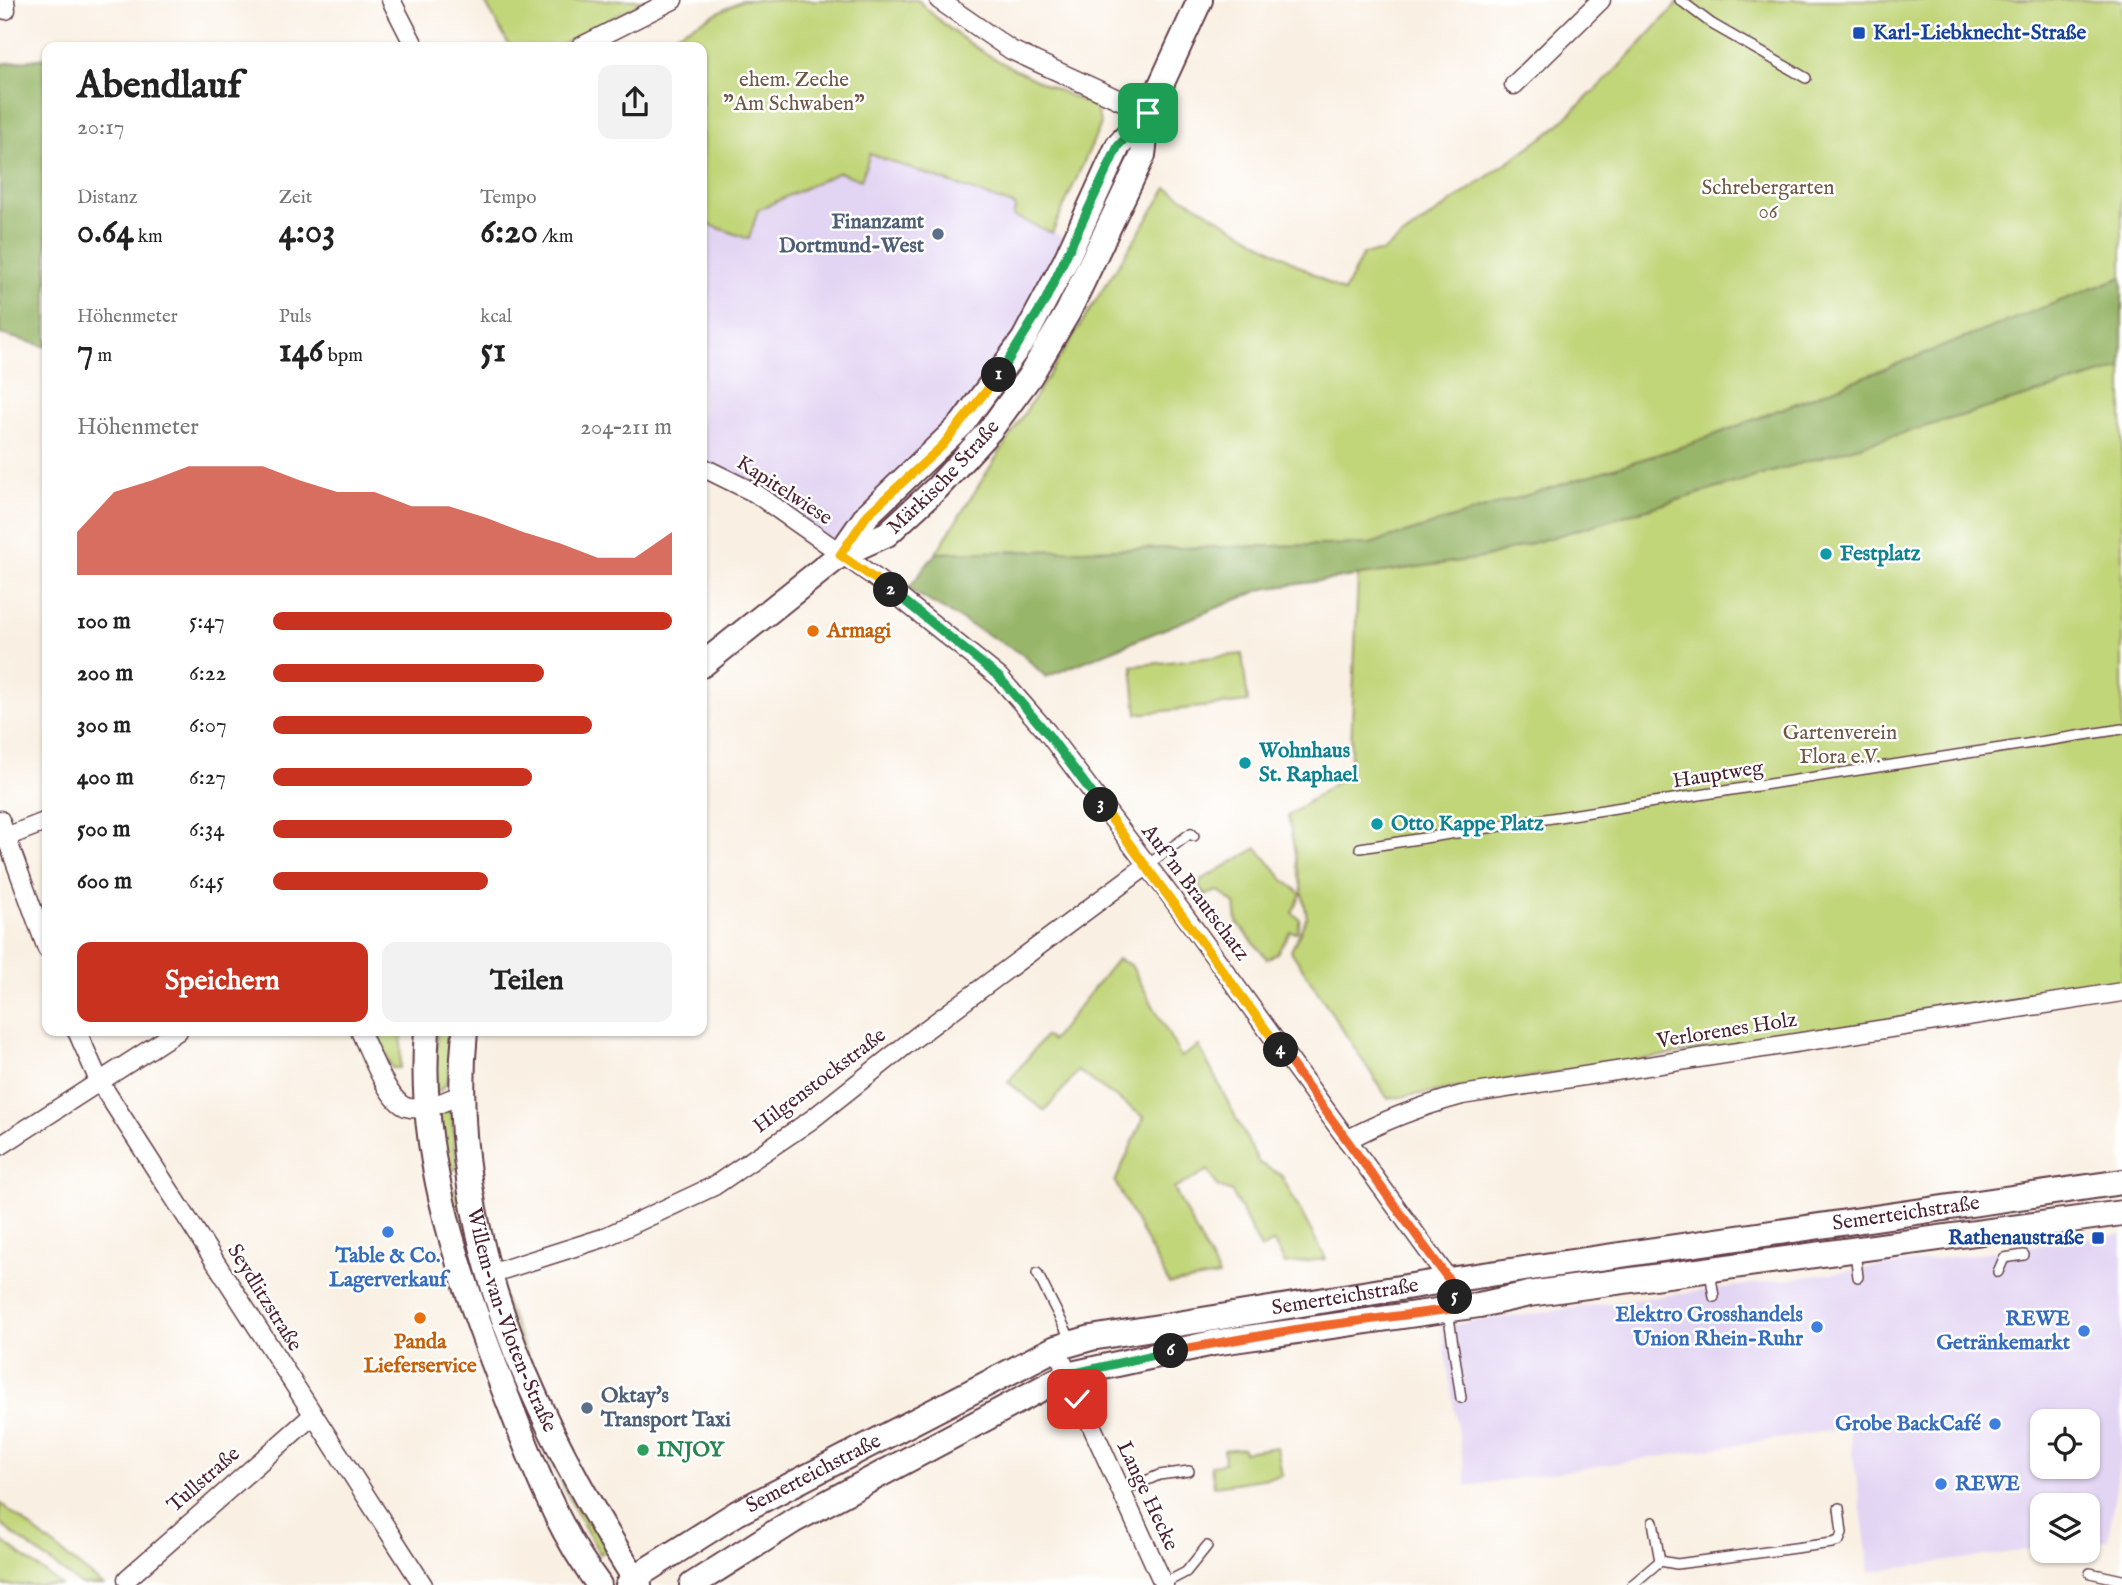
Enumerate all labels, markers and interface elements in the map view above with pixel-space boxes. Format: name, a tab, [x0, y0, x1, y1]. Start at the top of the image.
place label: Karl-Liebknecht-Straße	[1873, 20, 2086, 47]
marker: Karl-Liebknecht-Straße	[1851, 25, 1867, 41]
text: Abendlauf	[77, 63, 241, 111]
button: share	[598, 65, 672, 139]
park label: ehem. Zeche "Am Schwaben"	[723, 67, 865, 118]
pin	[1118, 83, 1178, 143]
icon: arrive	[1129, 94, 1167, 132]
text: 20:17	[77, 113, 124, 142]
park label: Schrebergarten 06	[1701, 175, 1835, 226]
text: Distanz	[77, 186, 138, 210]
text: Zeit	[279, 186, 312, 210]
text: Tempo	[480, 186, 536, 210]
place label: Finanzamt Dortmund-West	[779, 209, 925, 260]
text: 0.64	[77, 210, 134, 255]
text: 4:03	[279, 210, 335, 255]
text: 6:20	[480, 210, 538, 255]
text: km	[134, 225, 163, 249]
text: /km	[538, 225, 573, 249]
marker: Finanzamt Dortmund-West	[930, 226, 946, 242]
text: Höhenmeter	[77, 305, 178, 329]
text: Puls	[279, 305, 311, 329]
text: kcal	[480, 305, 512, 329]
text: 7	[77, 329, 93, 374]
text: 146	[279, 329, 324, 374]
text: 51	[480, 329, 506, 374]
text: m	[93, 344, 112, 368]
text: bpm	[324, 344, 363, 368]
pin: 1	[982, 358, 1016, 392]
text: 1	[995, 362, 1002, 386]
text: Höhenmeter	[77, 413, 199, 442]
text: 204–211 m	[580, 413, 672, 442]
street label: Märkische Straße	[881, 415, 1006, 541]
street label: Kapitelwiese	[731, 450, 837, 532]
place label: Festplatz	[1840, 541, 1921, 568]
marker: Festplatz	[1818, 546, 1834, 562]
pin: 2	[874, 572, 908, 608]
text: 2	[886, 577, 895, 601]
text: 100 m	[77, 607, 131, 636]
text: 5:47	[189, 607, 225, 636]
place label: Armagi	[826, 618, 892, 645]
marker: Armagi	[805, 623, 821, 639]
text: 200 m	[77, 659, 133, 688]
text: 6:22	[189, 659, 226, 688]
text: 300 m	[77, 711, 131, 740]
text: 6:07	[189, 711, 227, 740]
park label: Gartenverein Flora e.V.	[1783, 720, 1897, 771]
place label: Wohnhaus St. Raphael	[1258, 738, 1359, 789]
street label: Hauptweg	[1671, 754, 1766, 795]
marker: Wohnhaus St. Raphael	[1237, 755, 1253, 771]
text: 400 m	[77, 763, 134, 792]
text: 6:27	[189, 763, 226, 792]
pin: 3	[1084, 788, 1118, 822]
text: 3	[1097, 792, 1104, 816]
place label: Otto Kappe Platz	[1391, 811, 1544, 838]
text: 500 m	[77, 815, 131, 844]
text: 6:34	[189, 815, 225, 844]
marker: Otto Kappe Platz	[1369, 816, 1385, 832]
street label: Auf'm Brautschatz	[1134, 819, 1255, 967]
text: 600 m	[77, 867, 132, 896]
text: 6:45	[189, 867, 224, 896]
button: Speichern	[77, 942, 368, 1022]
button: Teilen	[382, 942, 672, 1022]
street label: Verlorenes Holz	[1654, 1007, 1799, 1056]
street label: Hilgenstockstraße	[748, 1022, 892, 1140]
pin: 4	[1264, 1032, 1298, 1068]
text: 4	[1276, 1037, 1285, 1061]
street label: Semerteichstraße	[1831, 1189, 1982, 1238]
street label: Willem-van-Vloten-Straße	[460, 1205, 563, 1437]
marker: Table & Co. Lagerverkauf	[380, 1224, 396, 1240]
place label: Rathenaustraße	[1948, 1225, 2084, 1252]
marker: Rathenaustraße	[2090, 1230, 2106, 1246]
street label: Seydlitzstraße	[220, 1239, 308, 1357]
place label: Table & Co. Lagerverkauf	[329, 1243, 450, 1294]
street label: Semerteichstraße	[1270, 1272, 1421, 1322]
pin: 5	[1438, 1280, 1472, 1314]
text: 5	[1451, 1284, 1458, 1308]
place label: Elektro Grosshandels Union Rhein-Ruhr	[1615, 1302, 1803, 1353]
place label: REWE Getränkemarkt	[1936, 1306, 2071, 1357]
marker: Panda Lieferservice	[412, 1310, 428, 1326]
marker: Elektro Grosshandels Union Rhein-Ruhr	[1809, 1319, 1825, 1335]
marker: REWE Getränkemarkt	[2076, 1323, 2092, 1339]
place label: Panda Lieferservice	[363, 1329, 477, 1380]
pin: 6	[1154, 1334, 1188, 1368]
text: 6	[1166, 1338, 1175, 1362]
pin	[1047, 1369, 1107, 1429]
icon: check	[1058, 1380, 1096, 1418]
place label: Oktay's Transport Taxi	[600, 1383, 731, 1434]
marker: Oktay's Transport Taxi	[579, 1400, 595, 1416]
map controls	[2030, 1409, 2100, 1563]
button: locate	[2030, 1409, 2100, 1479]
place label: Grobe BackCafé	[1835, 1411, 1981, 1438]
marker: Grobe BackCafé	[1987, 1416, 2003, 1432]
street label: Semerteichstraße	[741, 1427, 886, 1520]
place label: INJOY	[657, 1437, 725, 1464]
street label: Lange Hecke	[1110, 1437, 1184, 1555]
street label: Tullstraße	[162, 1441, 246, 1519]
marker: INJOY	[635, 1442, 651, 1458]
place label: REWE	[1955, 1471, 2020, 1498]
marker: REWE	[1933, 1476, 1949, 1492]
button: layers	[2030, 1493, 2100, 1563]

